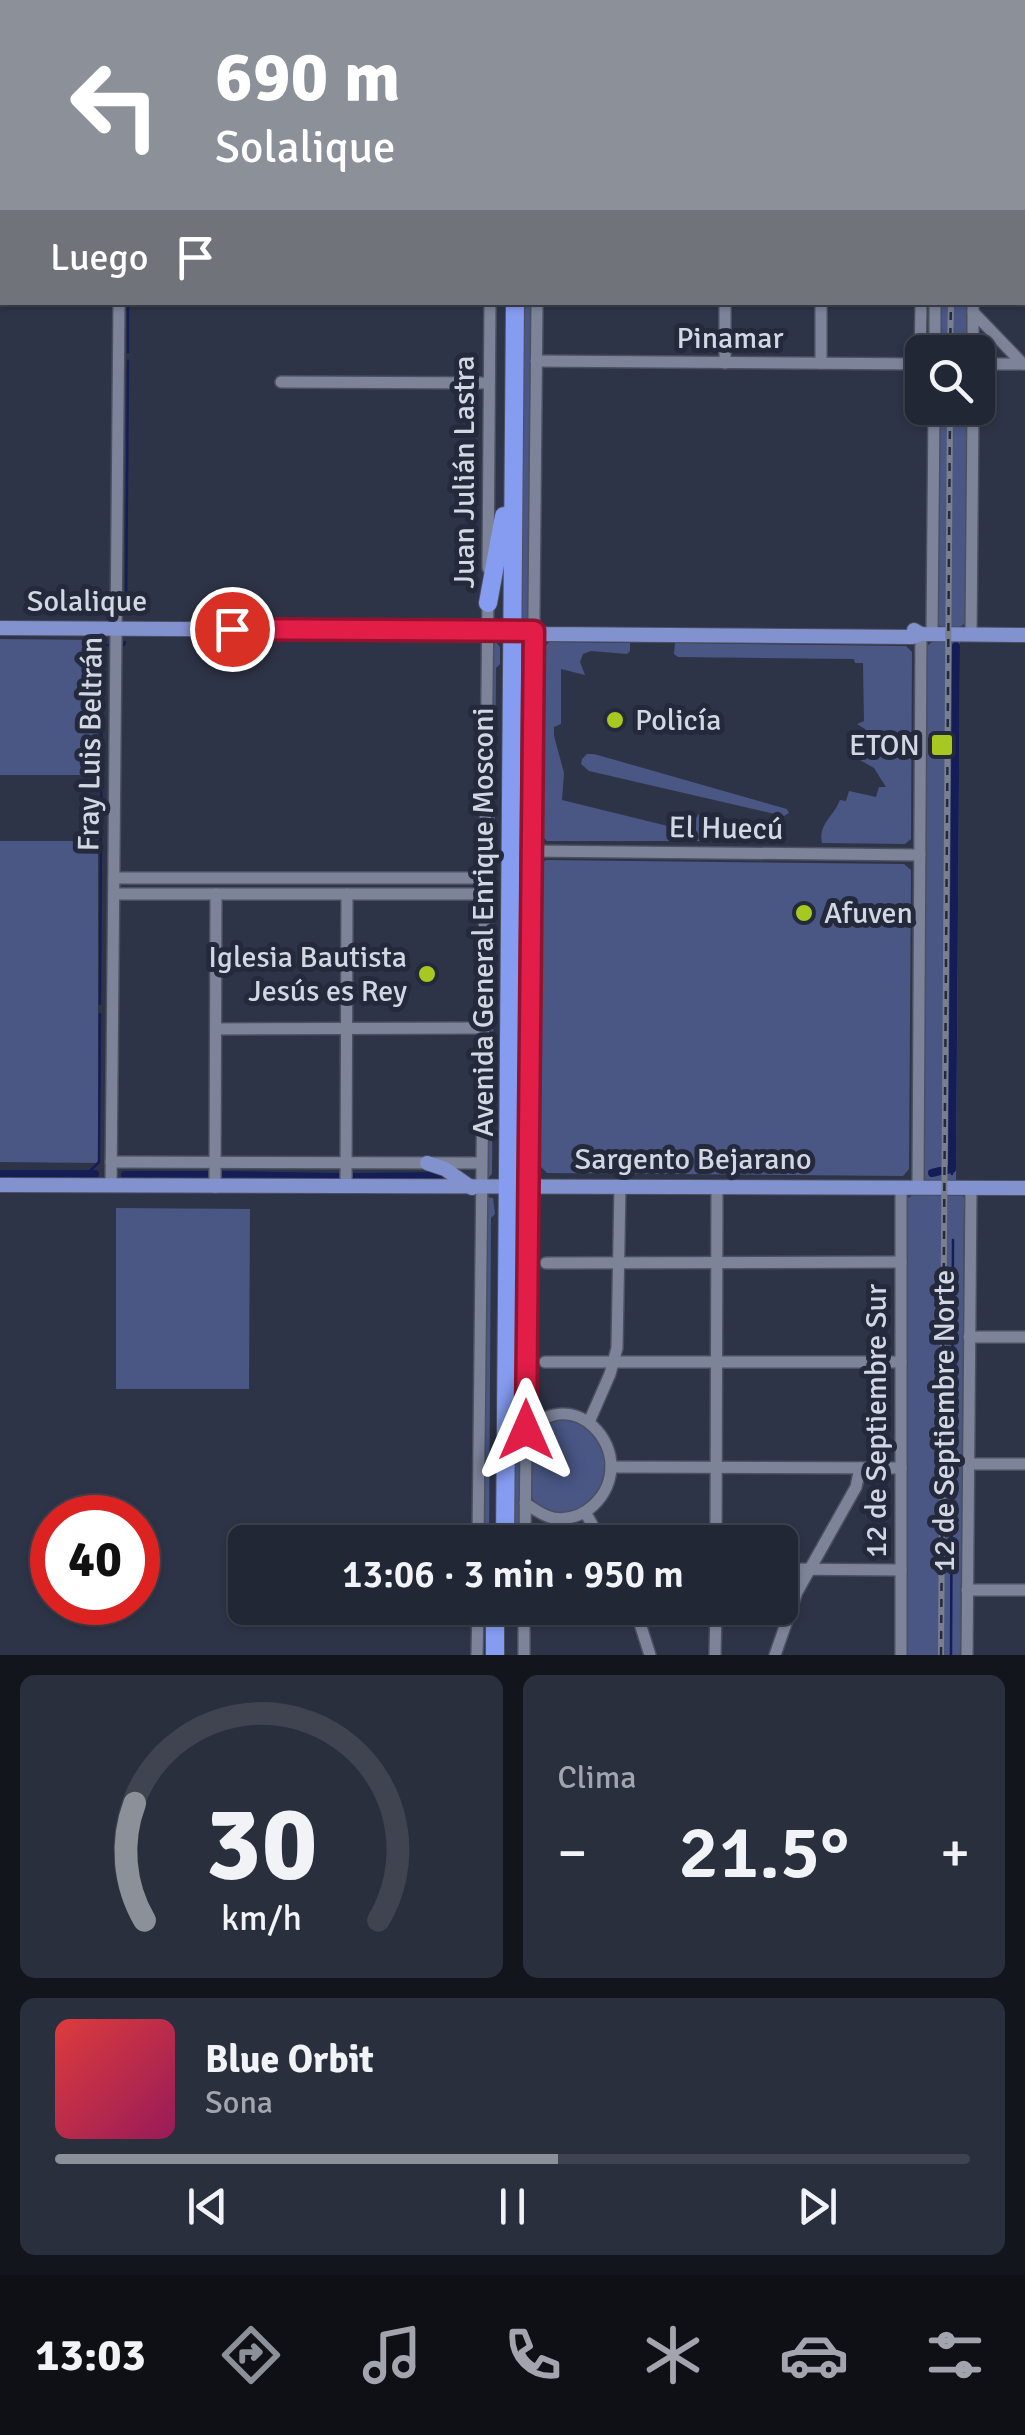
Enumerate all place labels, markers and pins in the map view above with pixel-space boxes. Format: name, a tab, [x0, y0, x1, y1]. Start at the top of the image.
pin	[190, 587, 275, 672]
place label: Policía	[635, 702, 721, 739]
marker: Policía	[604, 709, 626, 731]
place label: ETON	[849, 727, 920, 764]
marker: ETON	[929, 732, 955, 758]
place label: Afuven	[824, 895, 913, 932]
marker: Afuven	[793, 902, 815, 924]
place label: Iglesia Bautista Jesús es Rey	[208, 939, 407, 1010]
marker: Iglesia Bautista Jesús es Rey	[416, 963, 438, 985]

